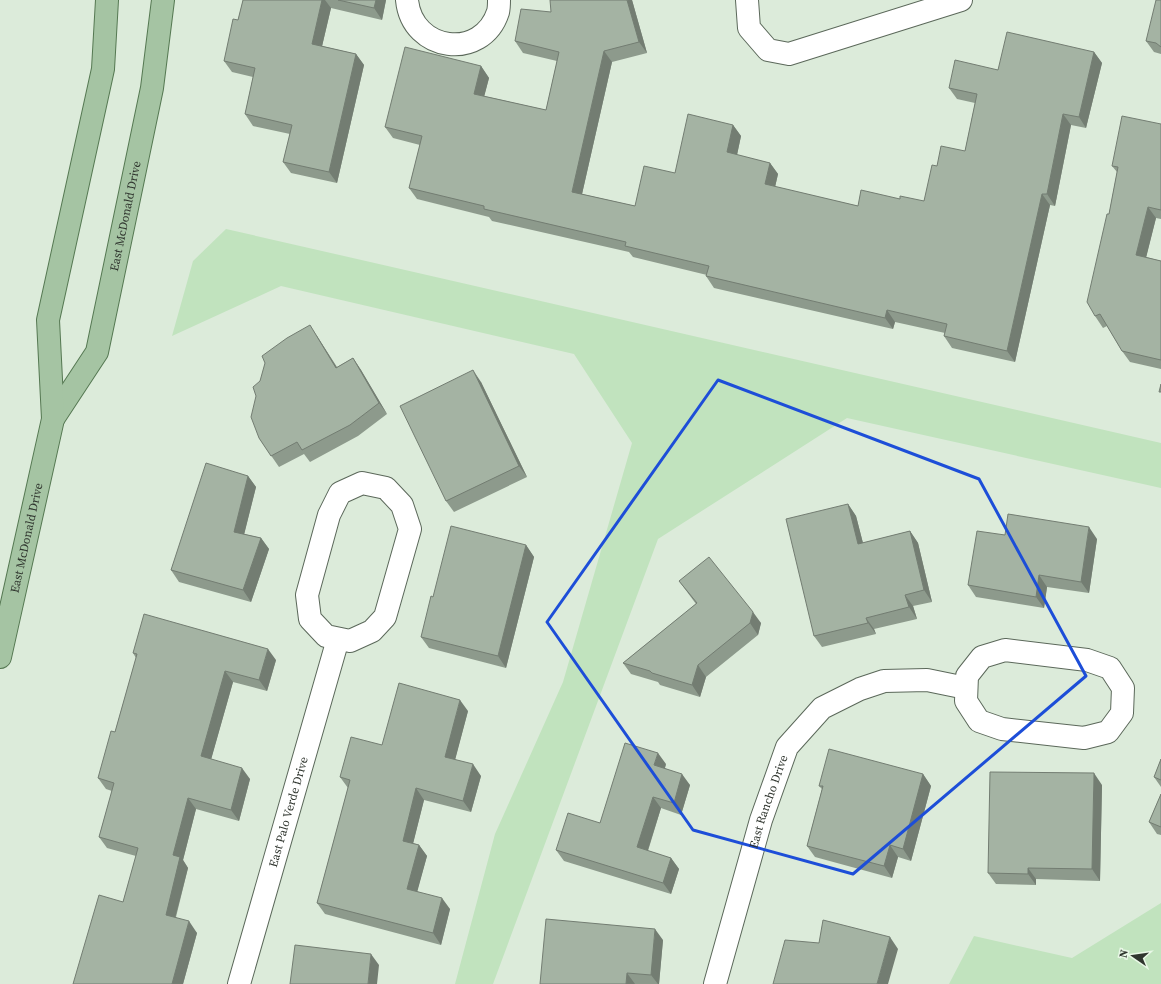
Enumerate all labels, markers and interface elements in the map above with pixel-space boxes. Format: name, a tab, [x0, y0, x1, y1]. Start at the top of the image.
street label: East McDonald Drive	[106, 159, 145, 273]
street label: East McDonald Drive	[7, 481, 47, 594]
street label: East Rancho Drive	[745, 753, 792, 850]
street label: East Palo Verde Drive	[265, 755, 312, 869]
north arrow	[1113, 936, 1153, 976]
text: N	[1116, 948, 1132, 959]

